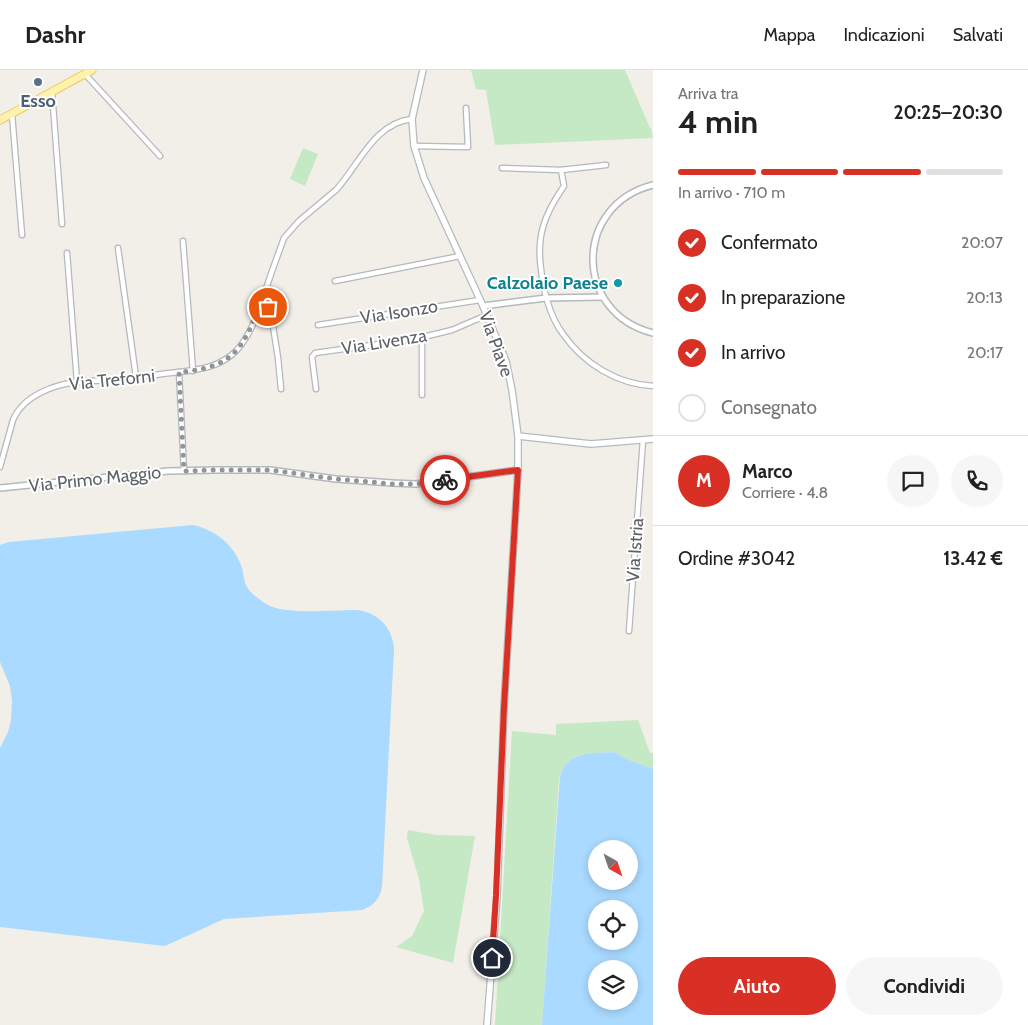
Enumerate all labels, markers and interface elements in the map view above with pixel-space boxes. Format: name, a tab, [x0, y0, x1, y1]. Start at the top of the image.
text: Dashr	[25, 20, 85, 49]
text: Mappa	[764, 24, 815, 46]
text: Indicazioni	[843, 24, 925, 46]
text: Salvati	[953, 24, 1003, 46]
marker: Esso	[32, 76, 44, 88]
text: Arriva tra	[678, 84, 738, 103]
place label: Esso	[20, 90, 56, 112]
text: 20:25–20:30	[893, 101, 1003, 124]
text: 4 min	[678, 102, 758, 141]
text: In arrivo · 710 m	[678, 183, 785, 202]
icon: check	[678, 229, 706, 257]
text: Confermato	[721, 231, 818, 254]
text: 20:07	[961, 233, 1003, 252]
place label: Calzolaio Paese	[487, 272, 608, 294]
marker: Calzolaio Paese	[612, 277, 624, 289]
icon: check	[678, 284, 706, 312]
pin	[247, 286, 289, 328]
text: In preparazione	[721, 286, 845, 309]
text: 20:13	[966, 288, 1003, 307]
icon: bag	[254, 293, 282, 321]
street label: Via Isonzo	[359, 295, 439, 329]
street label: Via Piave	[474, 308, 518, 380]
street label: Via Livenza	[340, 324, 429, 360]
icon: check	[678, 339, 706, 367]
text: In arrivo	[721, 341, 785, 364]
text: 20:17	[967, 343, 1003, 362]
street label: Via Treforni	[68, 365, 156, 395]
text: Consegnato	[721, 396, 817, 419]
courier	[420, 455, 470, 505]
button: chat	[887, 455, 939, 507]
button: phone	[951, 455, 1003, 507]
text: Marco	[742, 460, 793, 483]
street label: Via Primo Maggio	[28, 461, 162, 497]
icon: bike	[431, 466, 459, 494]
text: M	[696, 469, 712, 492]
text: Corriere · 4.8	[742, 483, 828, 502]
street label: Via Istria	[622, 517, 648, 583]
text: Ordine #3042	[678, 547, 795, 570]
text: 13.42 €	[943, 547, 1003, 570]
north arrow	[588, 840, 638, 890]
map controls	[588, 840, 638, 1010]
button: locate	[588, 900, 638, 950]
pin	[471, 937, 513, 979]
icon: home	[478, 944, 506, 972]
button: Aiuto	[678, 957, 836, 1015]
button: Condividi	[846, 957, 1003, 1015]
button: layers	[588, 960, 638, 1010]

